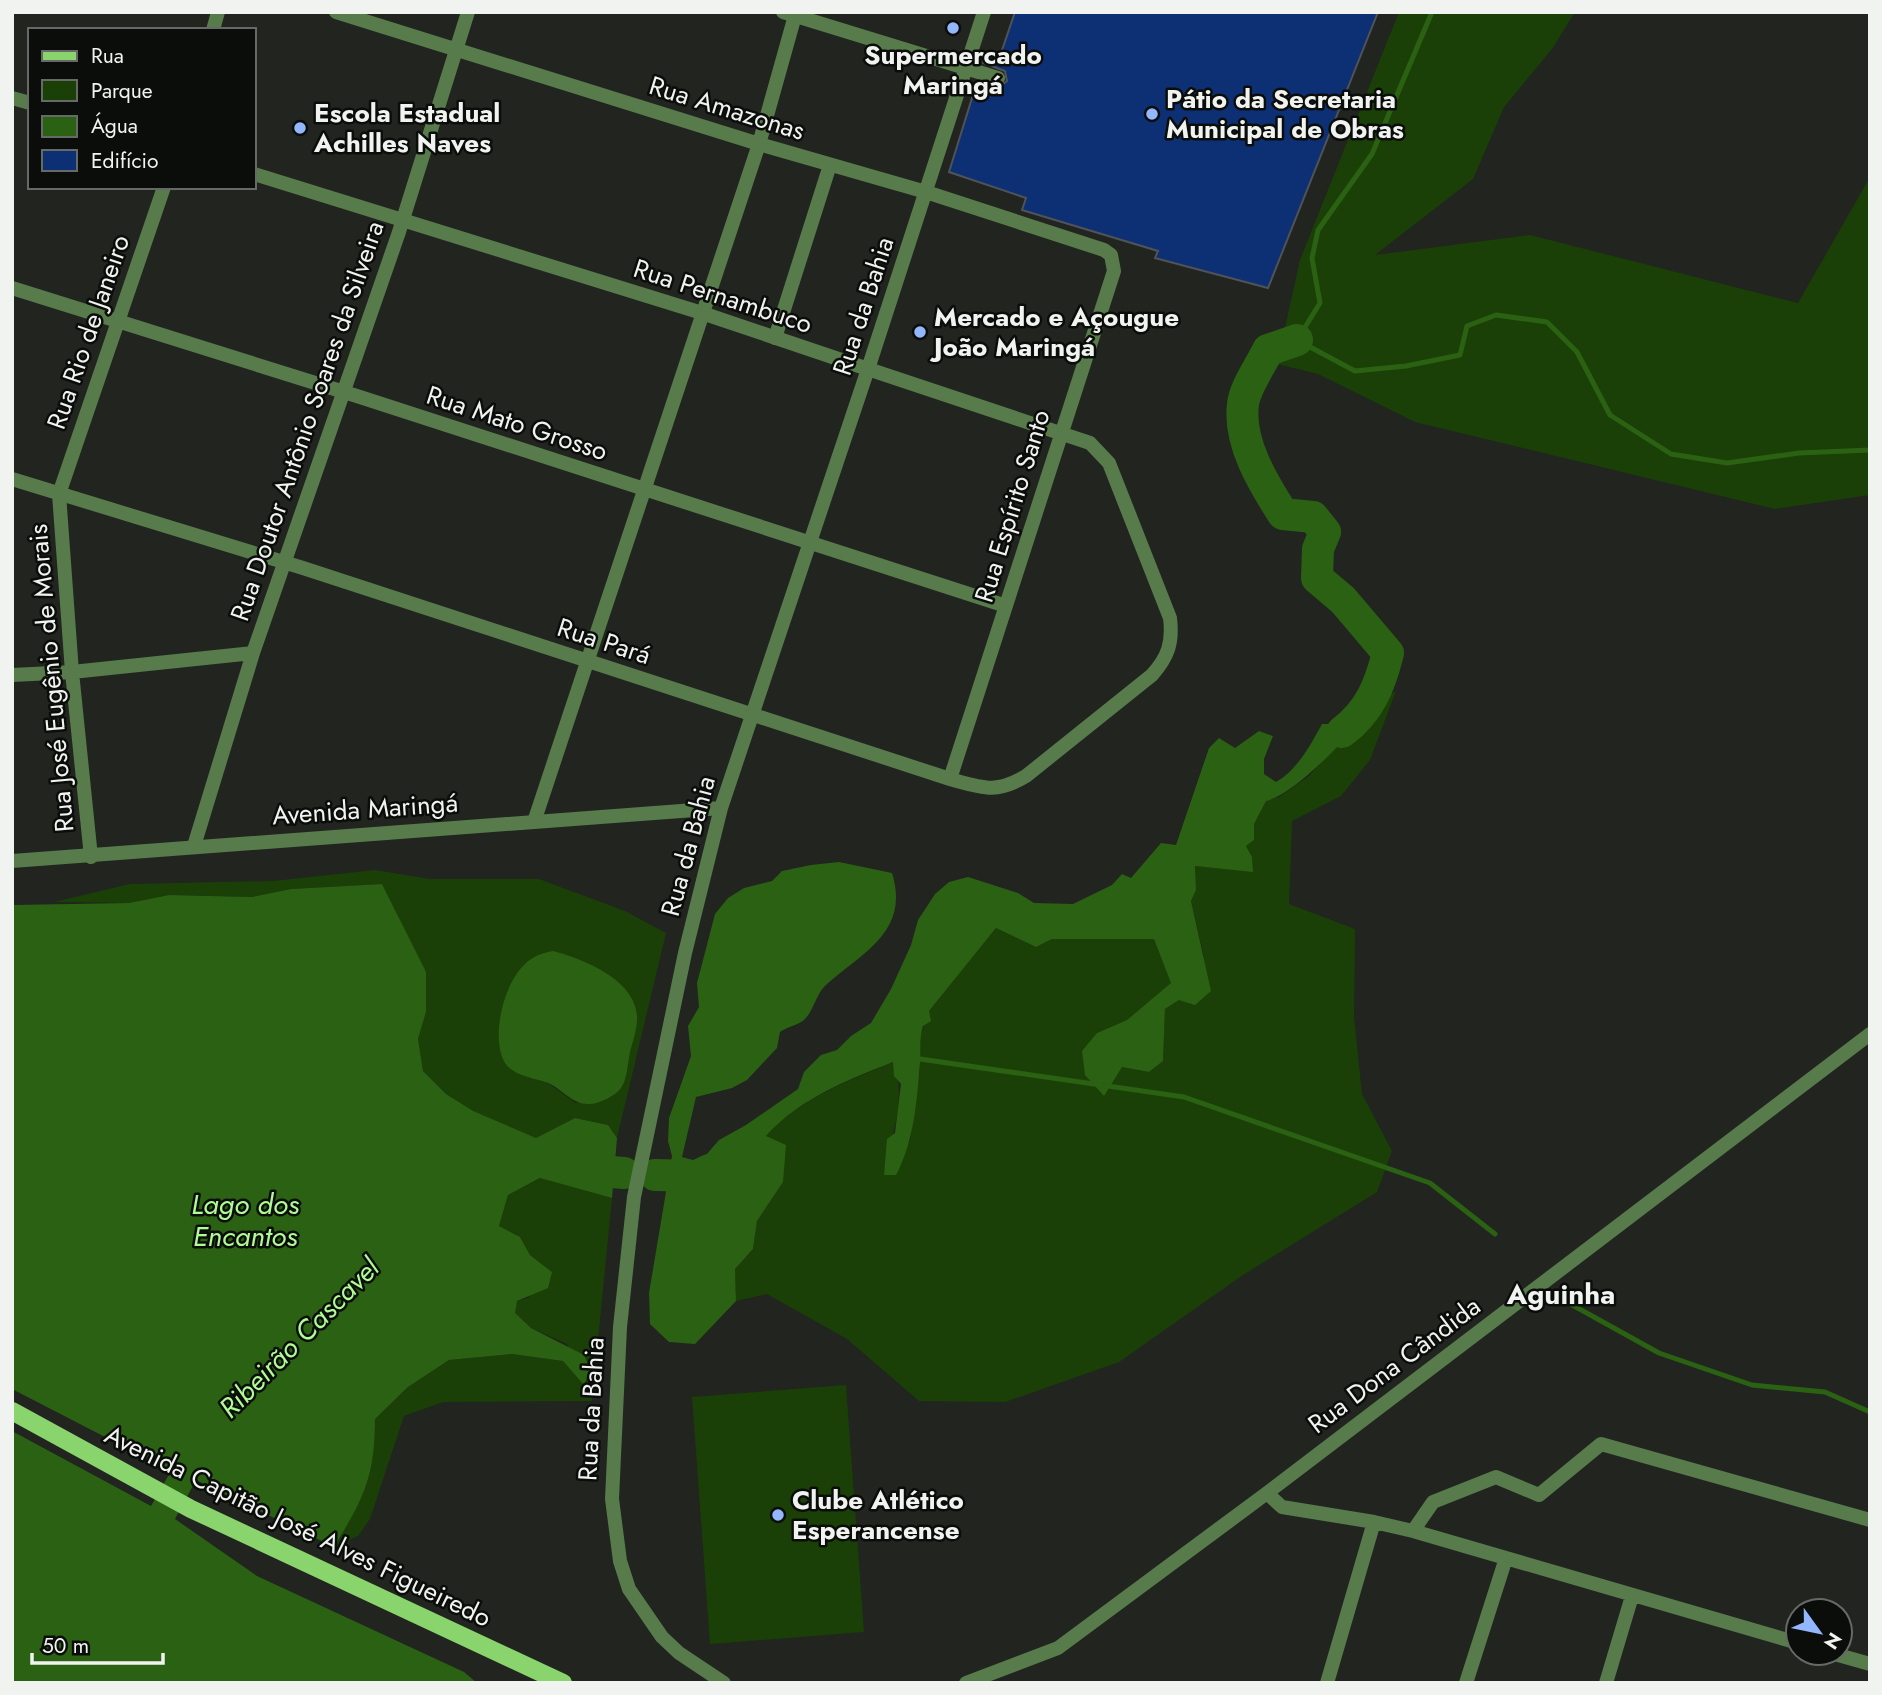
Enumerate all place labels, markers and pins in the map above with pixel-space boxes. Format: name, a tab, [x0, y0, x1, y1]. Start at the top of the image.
marker: Supermercado Maringá	[945, 20, 961, 36]
place label: Supermercado Maringá	[864, 36, 1042, 104]
place label: Pátio da Secretaria Municipal de Obras	[1166, 80, 1404, 148]
place label: Escola Estadual Achilles Naves	[313, 94, 500, 162]
marker: Pátio da Secretaria Municipal de Obras	[1144, 106, 1160, 122]
marker: Escola Estadual Achilles Naves	[292, 120, 308, 136]
place label: Mercado e Açougue João Maringá	[929, 298, 1179, 366]
marker: Mercado e Açougue João Maringá	[912, 324, 928, 340]
place label: Clube Atlético Esperancense	[792, 1481, 964, 1549]
marker: Clube Atlético Esperancense	[770, 1507, 786, 1523]

